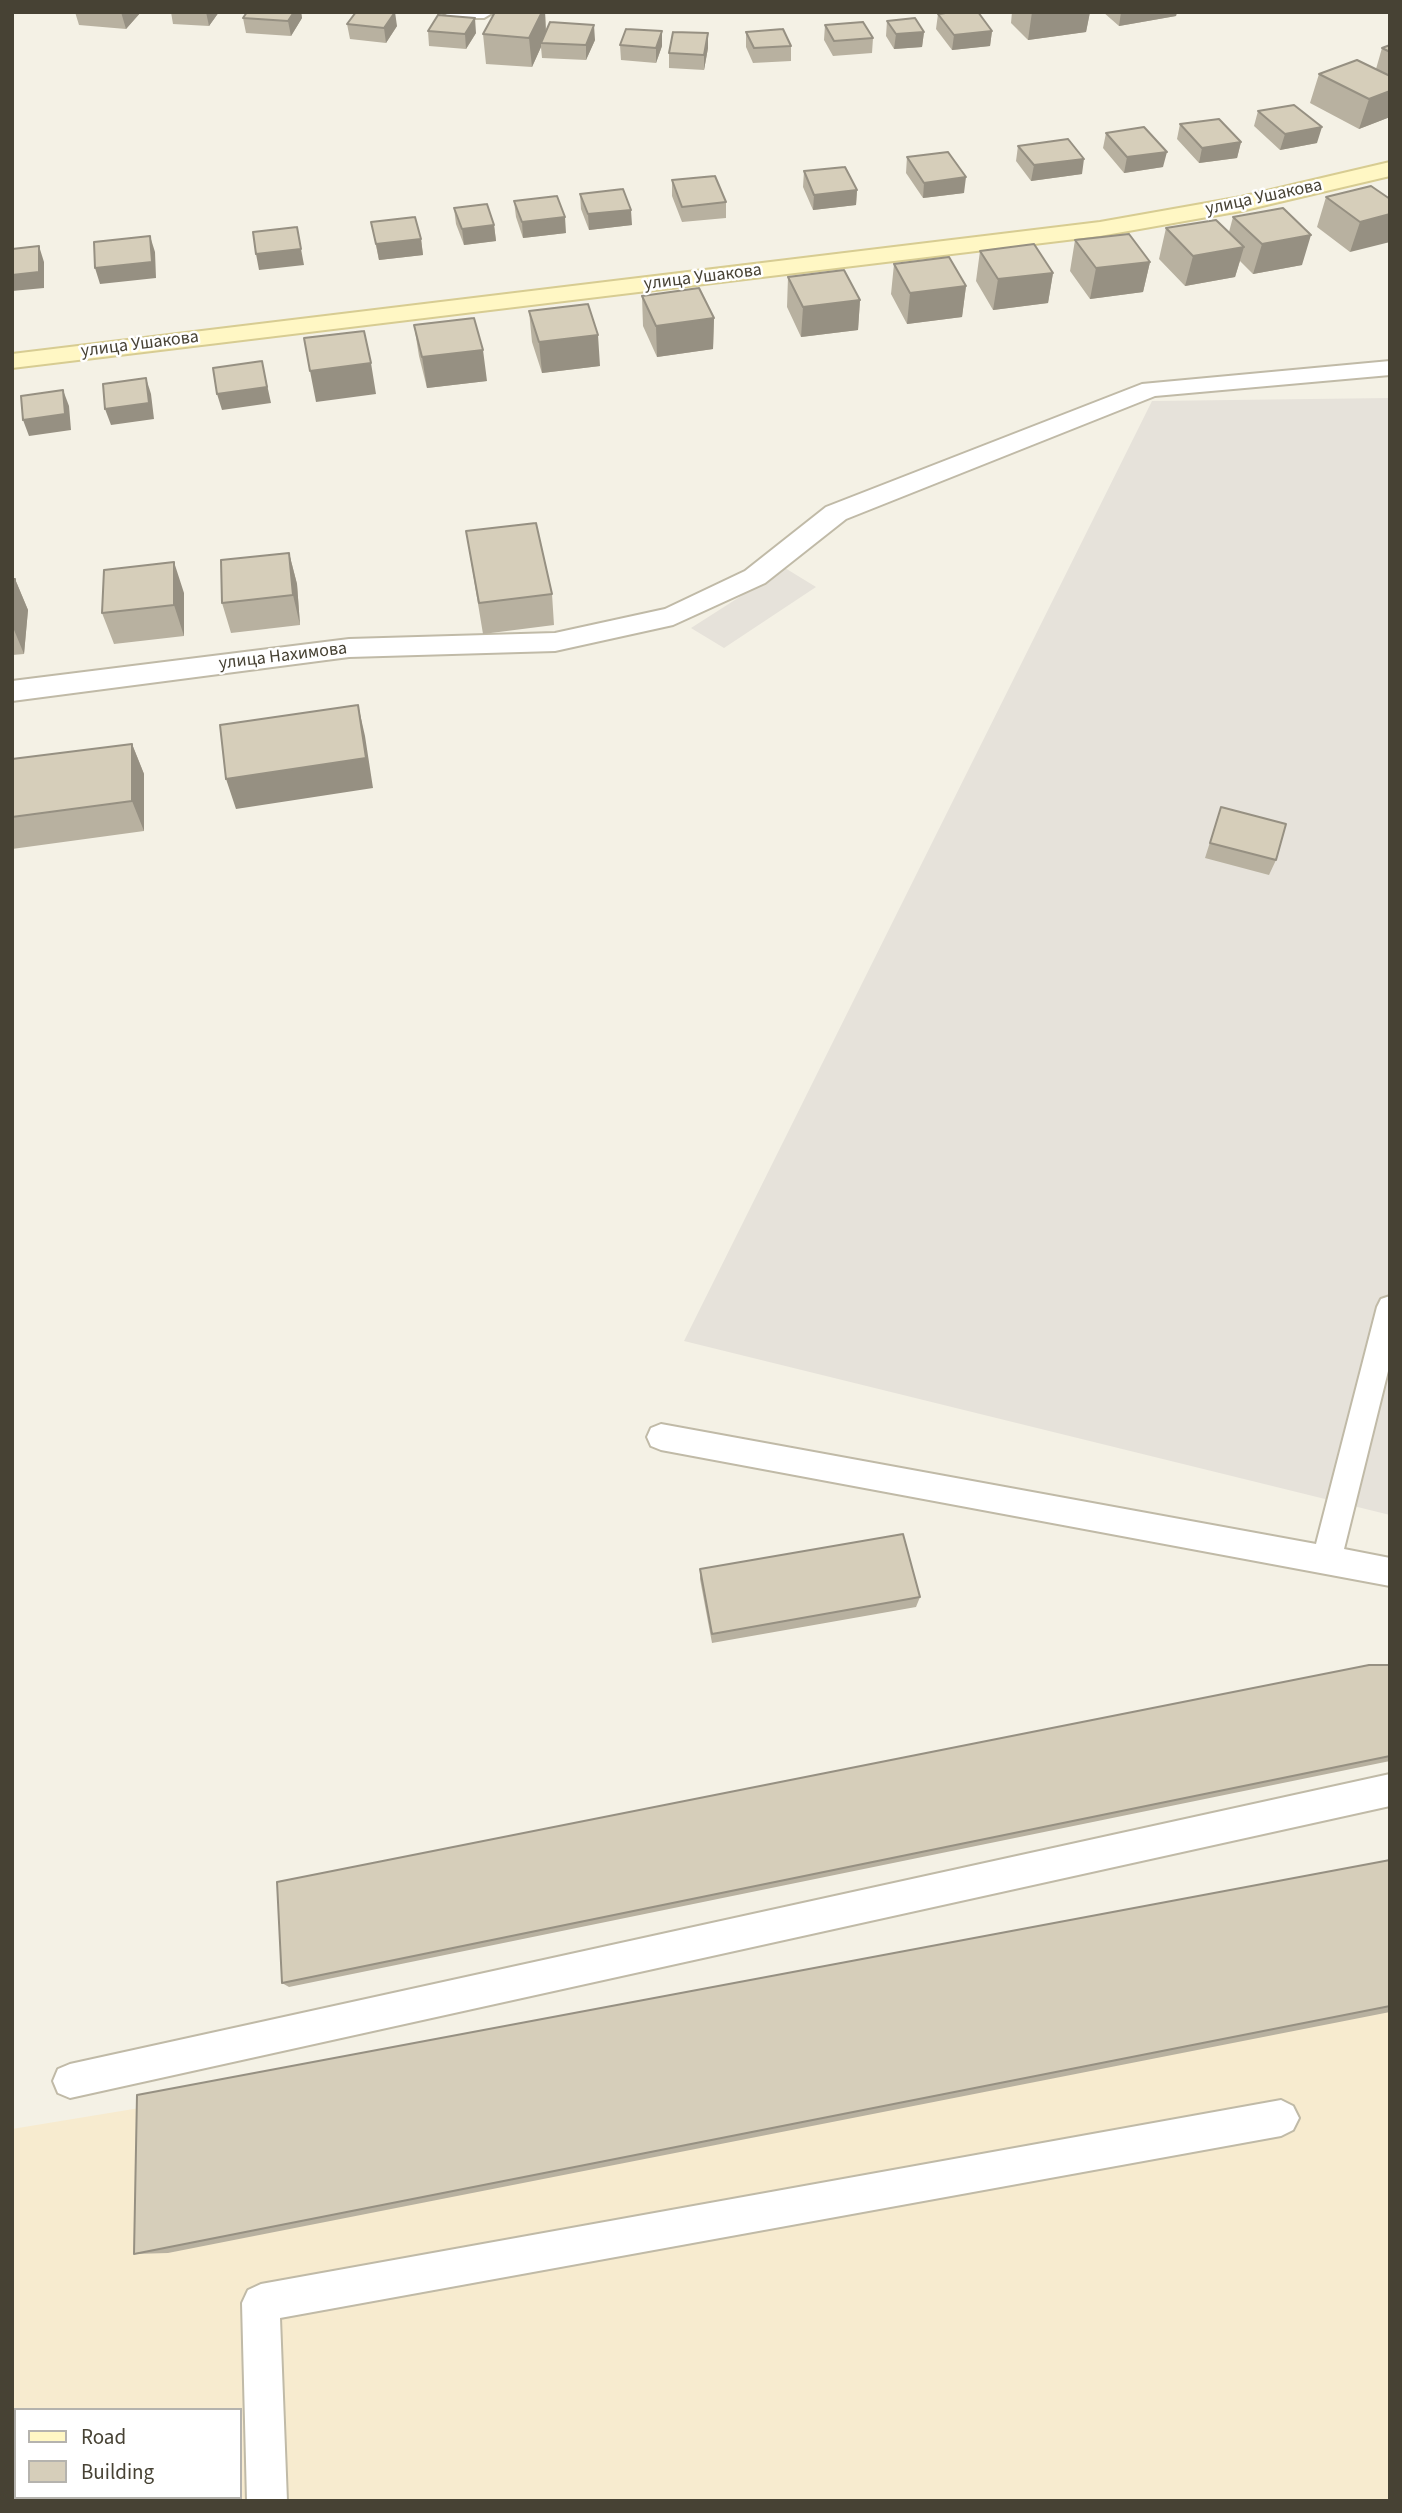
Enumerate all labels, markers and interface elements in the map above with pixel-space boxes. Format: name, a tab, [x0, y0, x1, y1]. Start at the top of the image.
street label: улица Ушакова	[1204, 175, 1324, 221]
street label: улица Ушакова	[643, 260, 763, 296]
street label: улица Ушакова	[80, 327, 200, 363]
street label: улица Нахимова	[218, 638, 348, 676]
legend	[14, 2408, 242, 2499]
text: Road	[81, 2422, 126, 2452]
text: Building	[81, 2457, 154, 2487]

